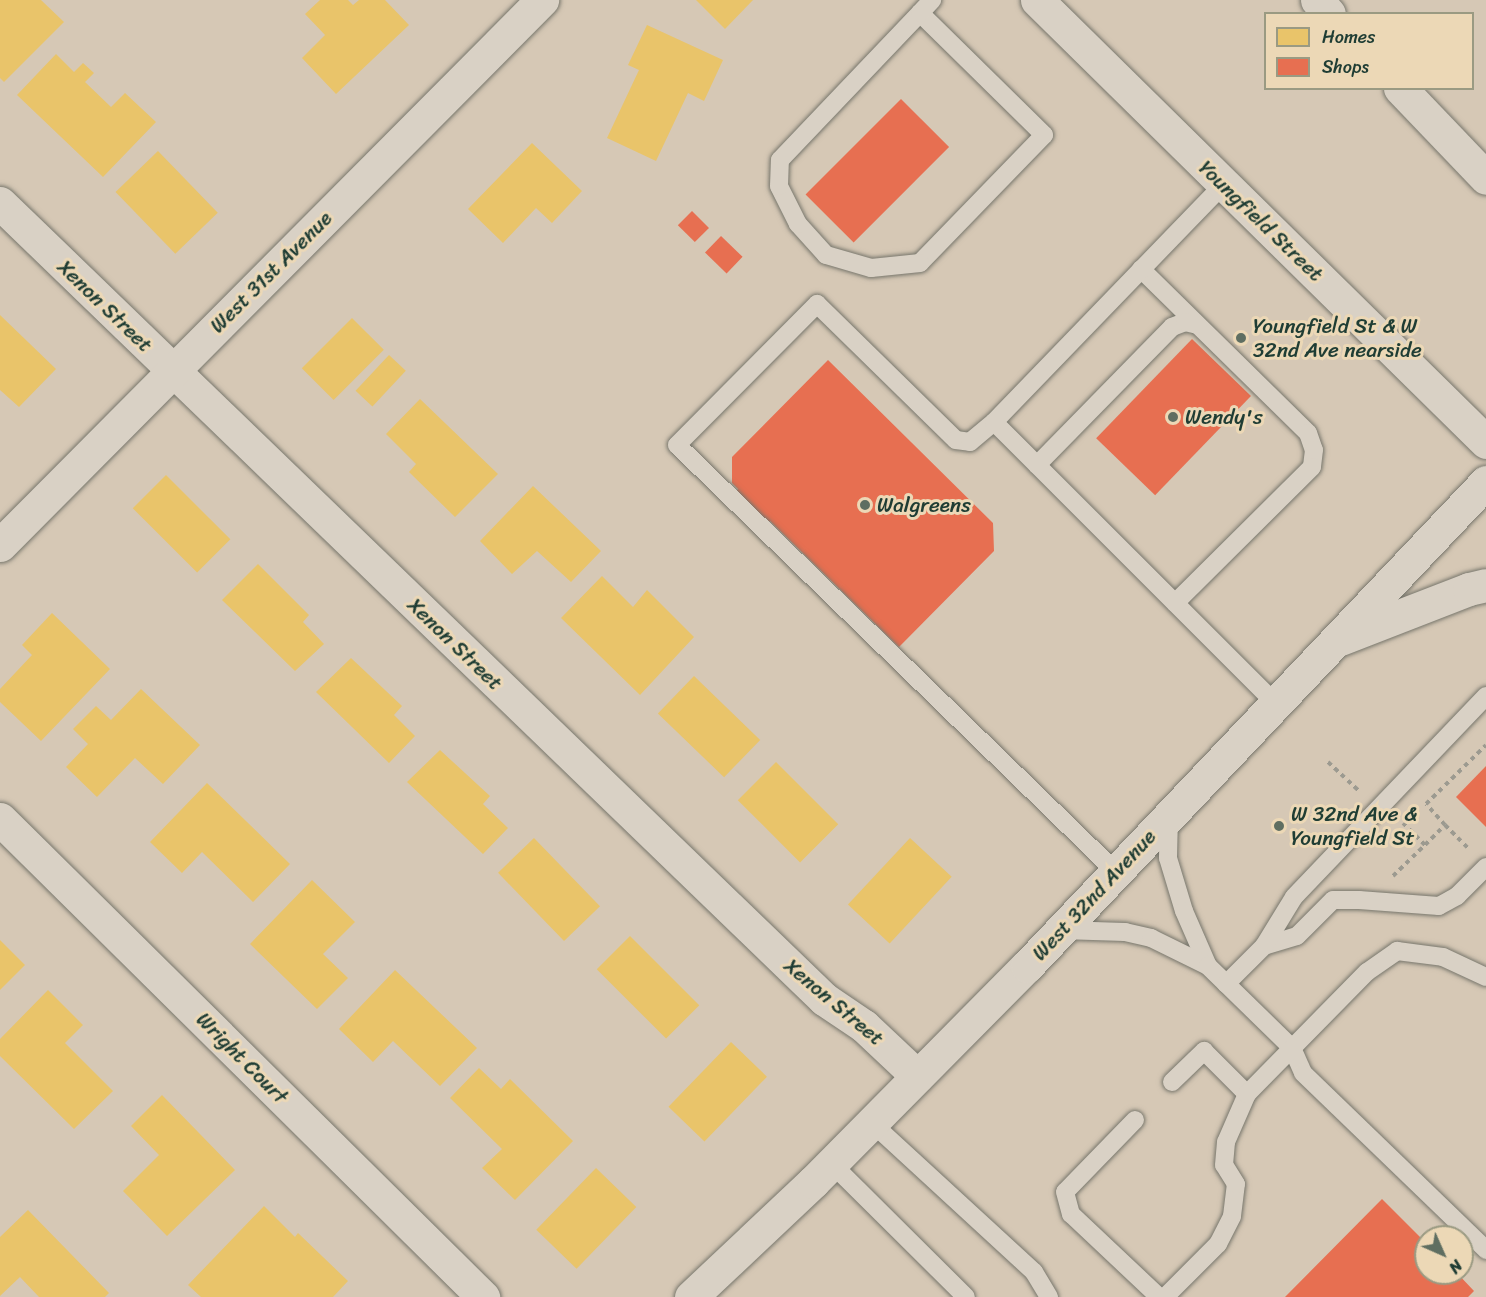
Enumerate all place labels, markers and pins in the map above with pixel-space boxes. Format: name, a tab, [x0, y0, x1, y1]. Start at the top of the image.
place label: Youngfield St & W 32nd Ave nearside	[1253, 313, 1422, 363]
marker: Youngfield St & W 32nd Ave nearside	[1234, 331, 1248, 345]
place label: Wendy's	[1185, 404, 1263, 430]
marker: Wendy's	[1166, 410, 1180, 424]
place label: Walgreens	[877, 492, 971, 518]
marker: Walgreens	[858, 498, 872, 512]
place label: W 32nd Ave & Youngfield St	[1291, 801, 1417, 851]
marker: W 32nd Ave & Youngfield St	[1272, 819, 1286, 833]

